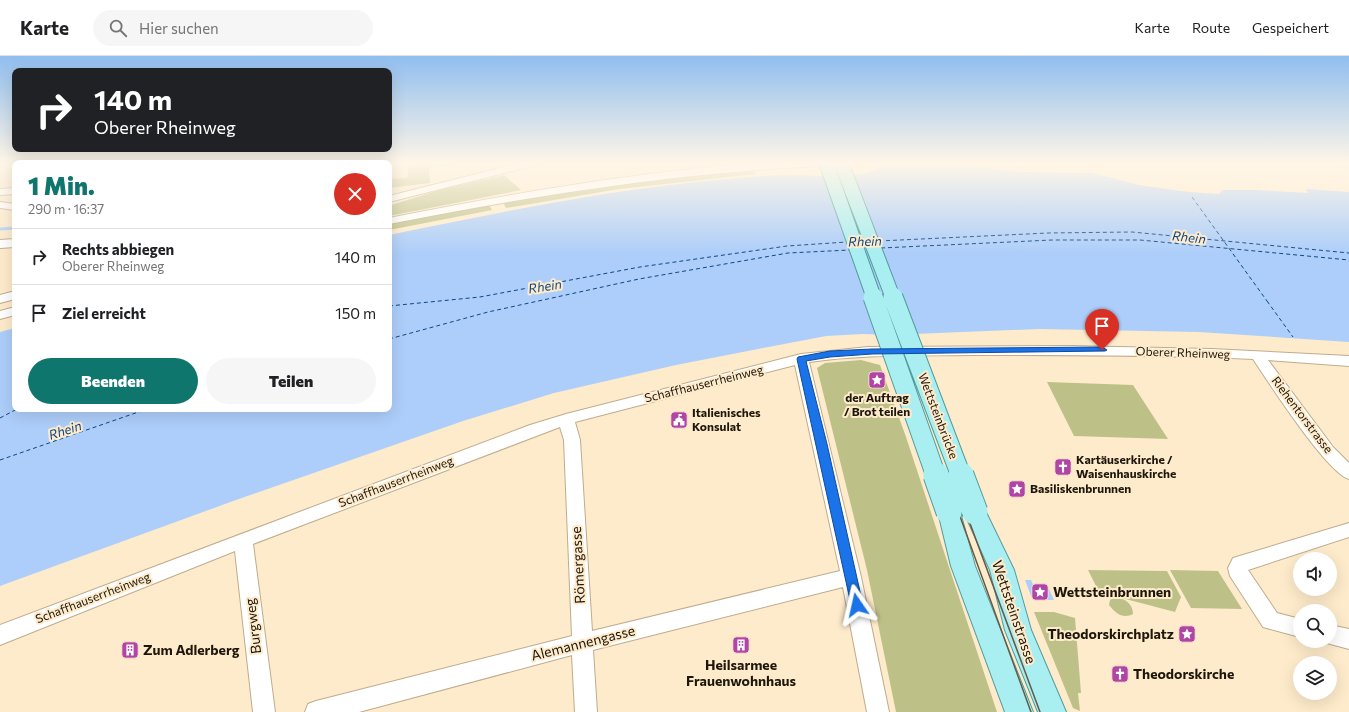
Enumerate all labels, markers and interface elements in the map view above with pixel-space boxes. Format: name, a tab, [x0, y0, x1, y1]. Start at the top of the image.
search box	[93, 10, 373, 46]
text: Karte	[20, 16, 69, 39]
icon: search	[107, 17, 129, 39]
text: Hier suchen	[139, 19, 219, 37]
text: Karte	[1135, 19, 1170, 36]
text: Route	[1192, 19, 1230, 36]
text: Gespeichert	[1252, 19, 1329, 36]
text: 140 m	[94, 82, 172, 116]
icon: right	[28, 84, 80, 136]
text: Oberer Rheinweg	[94, 116, 236, 138]
text: 1 Min.	[28, 171, 95, 200]
button: close	[334, 173, 376, 215]
text: 290 m · 16:37	[28, 201, 104, 217]
water label: Rhein	[1171, 227, 1207, 247]
water label: Rhein	[848, 232, 882, 250]
text: Rechts abbiegen	[62, 240, 174, 258]
icon: right	[28, 246, 50, 268]
text: 140 m	[335, 248, 376, 266]
text: Oberer Rheinweg	[62, 258, 164, 274]
water label: Rhein	[527, 275, 563, 297]
icon: arrive	[28, 302, 50, 324]
text: Ziel erreicht	[62, 304, 146, 322]
text: 150 m	[335, 304, 376, 322]
pin	[1085, 309, 1119, 350]
icon: arrive	[1091, 315, 1113, 337]
street label: Oberer Rheinweg	[1136, 343, 1231, 361]
button: Beenden	[28, 358, 198, 404]
button: Teilen	[206, 358, 376, 404]
street label: Schaffhauserrheinweg	[643, 361, 765, 405]
place icon: der Auftrag / Brot teilen	[867, 370, 887, 390]
street label: Wettsteinbrücke	[916, 371, 962, 461]
street label: Riehentorstrasse	[1269, 373, 1336, 456]
place label: der Auftrag / Brot teilen	[844, 390, 910, 418]
place label: Italienisches Konsulat	[692, 405, 761, 433]
public building icon: Italienisches Konsulat	[669, 410, 689, 430]
water label: Rhein	[46, 417, 84, 443]
place label: Kartäuserkirche / Waisenhauskirche	[1076, 452, 1176, 480]
street label: Schaffhauserrheinweg	[336, 453, 455, 509]
church icon: Kartäuserkirche / Waisenhauskirche	[1053, 457, 1073, 477]
place icon: Basiliskenbrunnen	[1007, 479, 1027, 499]
place label: Basiliskenbrunnen	[1030, 481, 1131, 495]
street label: Römergasse	[567, 526, 588, 604]
map controls	[1293, 552, 1337, 700]
button: sound	[1293, 552, 1337, 596]
street label: Wettsteinstrasse	[989, 558, 1040, 666]
street label: Schaffhauserrheinweg	[33, 569, 152, 625]
place icon: Wettsteinbrunnen	[1030, 582, 1050, 602]
place label: Wettsteinbrunnen	[1053, 583, 1171, 600]
position arrow	[836, 584, 878, 626]
street label: Burgweg	[241, 597, 264, 655]
button: search	[1293, 604, 1337, 648]
street label: Alemannengasse	[529, 621, 637, 664]
place icon: Theodorskirchplatz	[1177, 624, 1197, 644]
place label: Theodorskirchplatz	[1047, 625, 1174, 642]
building icon: Heilsarmee Frauenwohnhaus	[731, 635, 751, 655]
building icon: Zum Adlerberg	[120, 640, 140, 660]
place label: Zum Adlerberg	[143, 641, 240, 658]
place label: Heilsarmee Frauenwohnhaus	[686, 656, 797, 689]
button: layers	[1293, 656, 1337, 700]
church icon: Theodorskirche	[1110, 664, 1130, 684]
place label: Theodorskirche	[1133, 665, 1234, 682]

